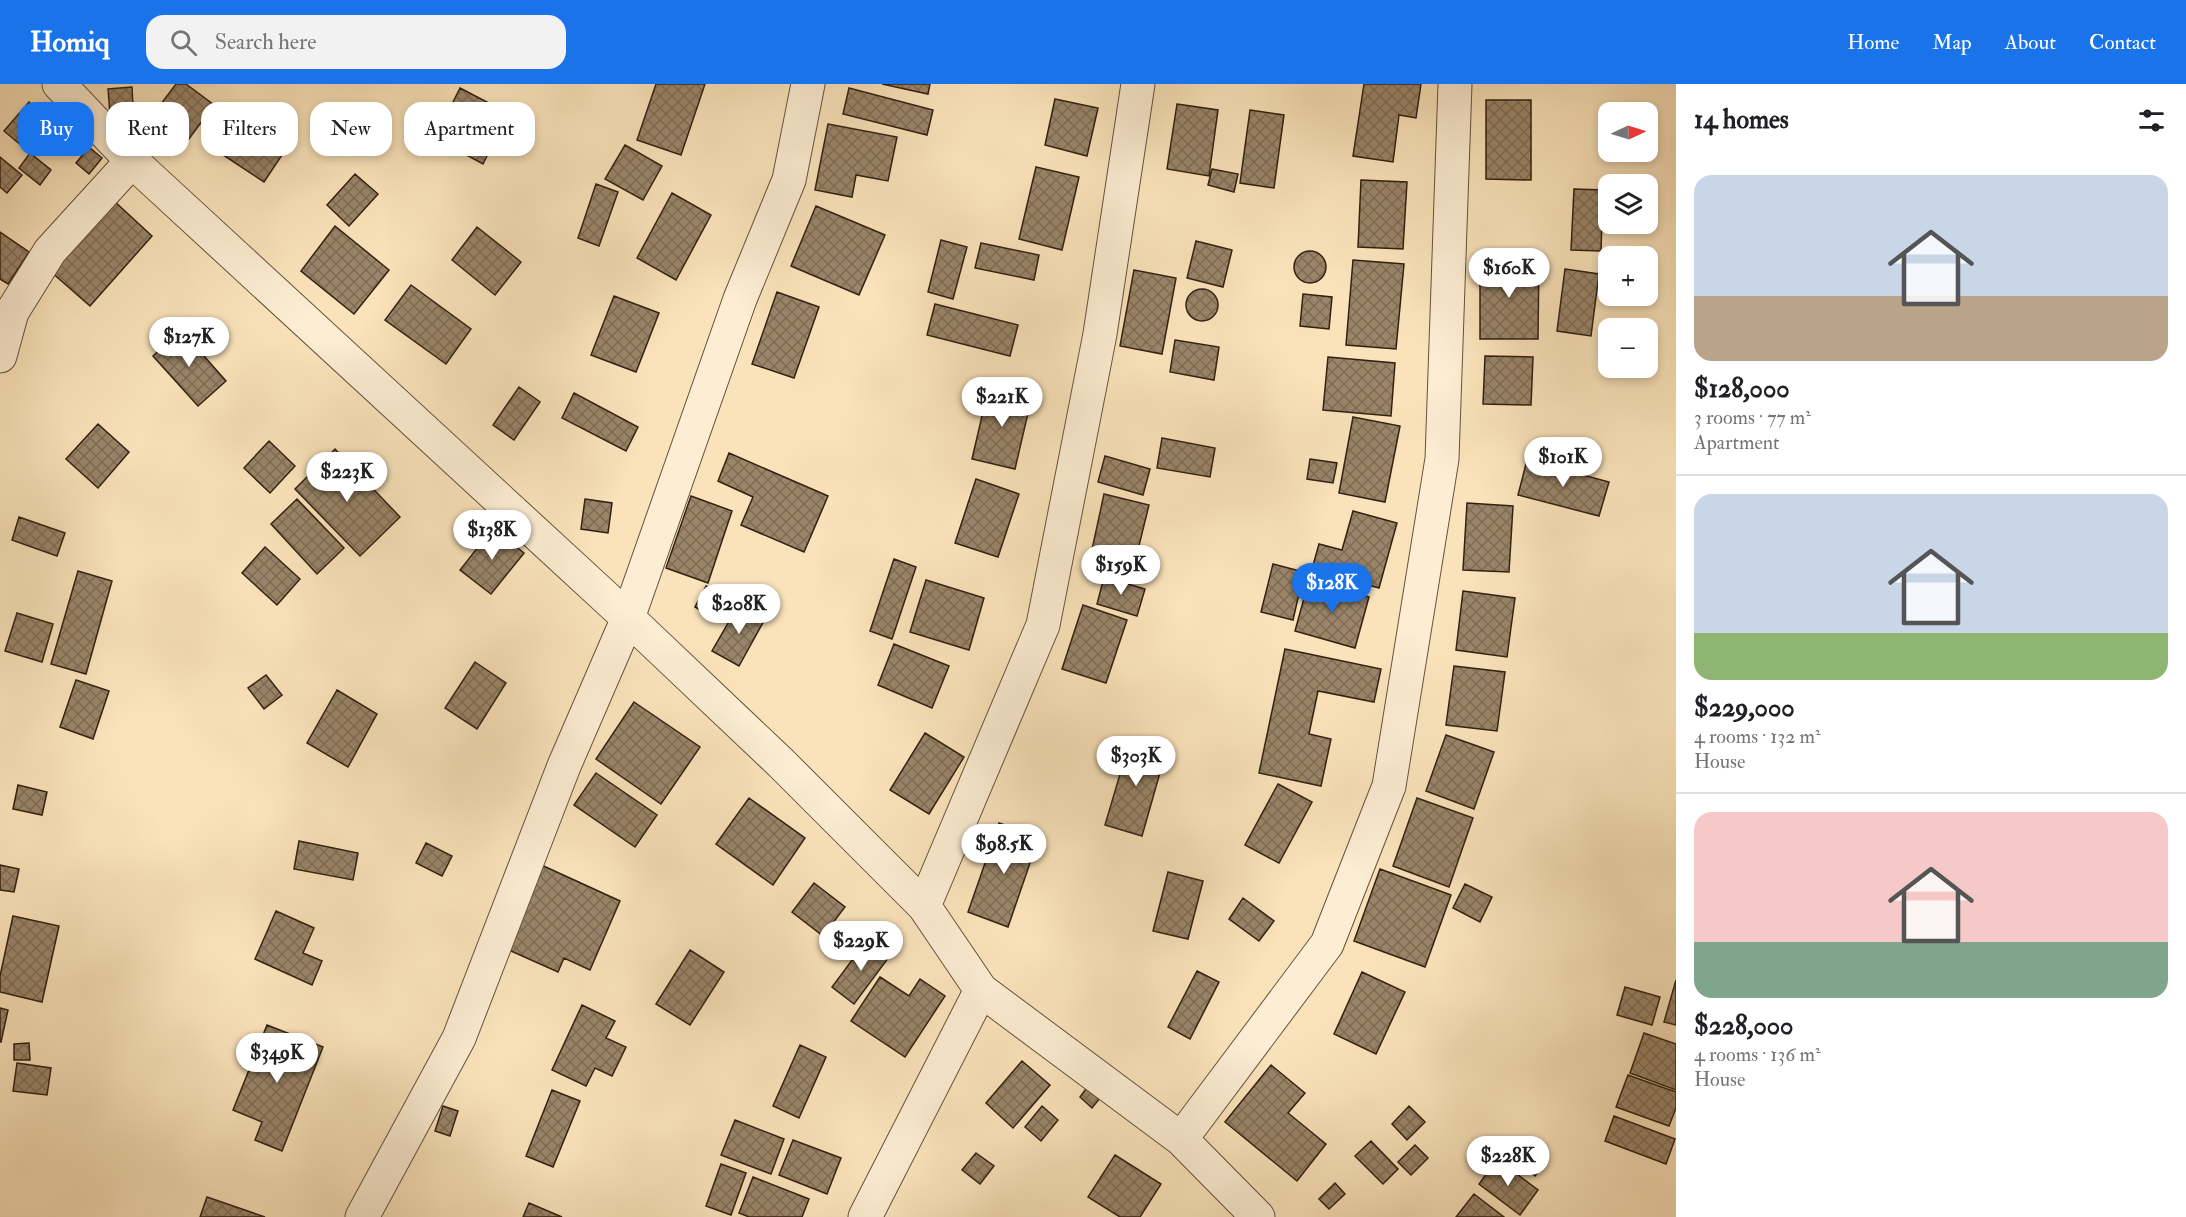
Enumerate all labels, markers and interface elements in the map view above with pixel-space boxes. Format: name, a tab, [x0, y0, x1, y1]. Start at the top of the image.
search box	[146, 15, 566, 69]
text: Homiq	[30, 25, 110, 60]
icon: search	[167, 26, 200, 59]
text: Search here	[215, 28, 316, 56]
text: Home	[1847, 29, 1899, 56]
text: Map	[1932, 29, 1972, 56]
text: About	[2005, 29, 2056, 56]
text: Contact	[2089, 29, 2156, 56]
chip: Buy	[18, 102, 94, 156]
chip: Rent	[106, 102, 189, 156]
chip: Filters	[201, 102, 298, 156]
chip: New	[310, 102, 392, 156]
chip: Apartment	[404, 102, 535, 156]
north arrow	[1598, 102, 1658, 162]
map controls	[1598, 102, 1658, 378]
text: 14 homes	[1694, 104, 1789, 136]
icon: filters	[2135, 104, 2168, 137]
button: layers	[1598, 174, 1658, 234]
icon: home	[1877, 214, 1985, 322]
button: +	[1598, 246, 1658, 306]
pin: $160K	[1467, 248, 1551, 299]
text: $160K	[1483, 255, 1535, 280]
pin: $127K	[147, 317, 231, 368]
button: −	[1598, 318, 1658, 378]
text: $127K	[163, 324, 215, 349]
text: $128,000	[1694, 373, 1790, 405]
pin: $221K	[960, 377, 1044, 428]
text: $221K	[976, 384, 1028, 409]
text: 3 rooms · 77 m²	[1694, 405, 1811, 430]
text: Apartment	[1694, 430, 1779, 455]
pin: $101K	[1521, 437, 1605, 488]
text: $101K	[1538, 444, 1588, 469]
pin: $223K	[305, 452, 389, 503]
text: $223K	[320, 459, 374, 484]
pin: $138K	[450, 510, 534, 561]
text: $138K	[467, 517, 517, 542]
icon: home	[1877, 533, 1985, 641]
pin: $159K	[1079, 545, 1163, 596]
text: $159K	[1095, 552, 1147, 577]
pin: $128K	[1290, 563, 1374, 614]
text: $128K	[1306, 570, 1358, 595]
pin: $208K	[697, 584, 781, 635]
text: $208K	[711, 591, 767, 616]
text: $229,000	[1694, 692, 1795, 724]
text: 4 rooms · 132 m²	[1694, 724, 1821, 749]
pin: $303K	[1094, 736, 1178, 787]
text: $303K	[1111, 743, 1161, 768]
text: House	[1694, 749, 1745, 774]
pin: $98.5K	[955, 824, 1053, 875]
text: $98.5K	[975, 831, 1033, 856]
icon: home	[1877, 851, 1985, 959]
pin: $229K	[819, 921, 903, 972]
text: $229K	[833, 928, 889, 953]
text: $228,000	[1694, 1010, 1793, 1042]
pin: $349K	[235, 1033, 319, 1084]
text: $349K	[250, 1040, 304, 1065]
text: 4 rooms · 136 m²	[1694, 1042, 1821, 1067]
text: House	[1694, 1067, 1745, 1092]
pin: $228K	[1466, 1136, 1550, 1187]
text: $228K	[1481, 1143, 1535, 1168]

